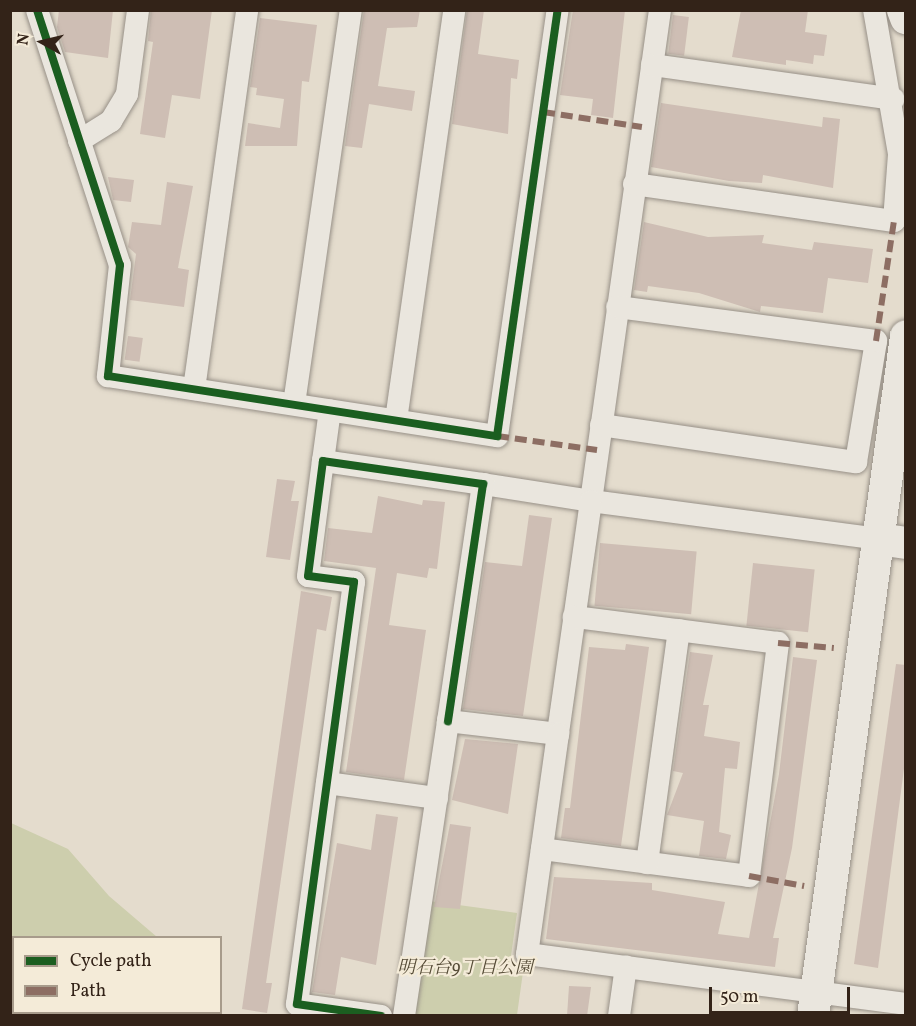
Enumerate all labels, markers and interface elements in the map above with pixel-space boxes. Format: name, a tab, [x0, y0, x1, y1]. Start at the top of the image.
north arrow	[12, 12, 72, 72]
text: N	[12, 32, 36, 47]
legend	[12, 936, 222, 1014]
text: Cycle path	[70, 949, 152, 974]
park label: 明石台9丁目公園	[397, 958, 533, 980]
scale bar	[712, 975, 853, 1013]
text: Path	[70, 979, 106, 1004]
text: 50 m	[720, 985, 759, 1010]

